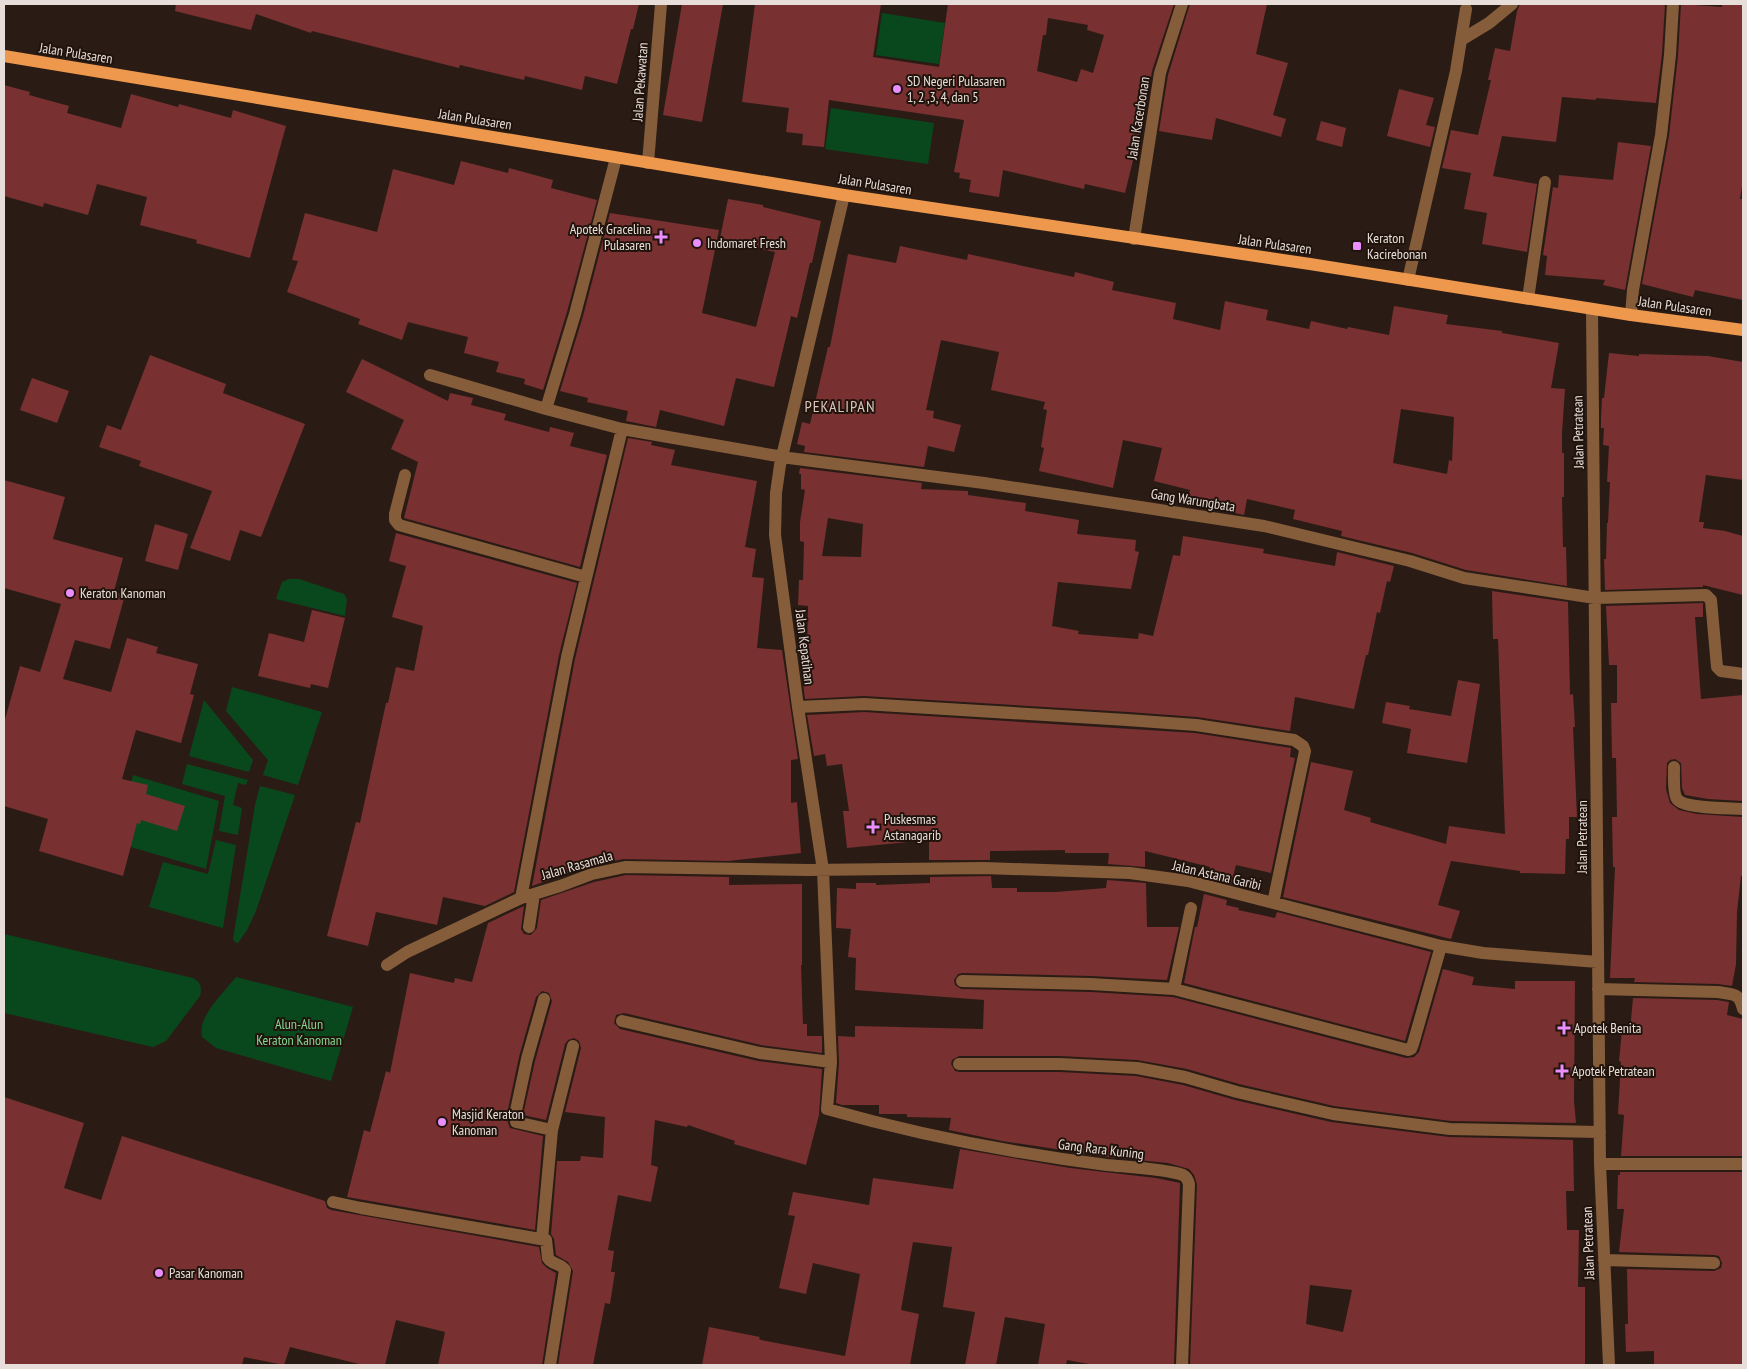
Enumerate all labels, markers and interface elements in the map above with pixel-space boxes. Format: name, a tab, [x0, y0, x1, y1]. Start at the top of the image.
street label: Jalan Pulasaren	[37, 38, 114, 68]
street label: Jalan Pekawatan	[628, 42, 652, 123]
place label: SD Negeri Pulasaren 1, 2 ,3, 4, dan 5	[907, 72, 1005, 106]
street label: Jalan Kacerbonan	[1122, 75, 1153, 162]
marker: SD Negeri Pulasaren 1, 2 ,3, 4, dan 5	[891, 83, 903, 95]
street label: Jalan Pulasaren	[436, 104, 513, 134]
street label: Jalan Pulasaren	[836, 169, 913, 199]
place label: Apotek Gracelina Pulasaren	[570, 220, 651, 254]
place label: Keraton Kacirebonan	[1367, 229, 1427, 263]
street label: Jalan Pulasaren	[1236, 230, 1313, 258]
marker: Apotek Gracelina Pulasaren	[655, 231, 667, 243]
place label: Indomaret Fresh	[707, 234, 786, 252]
marker: Indomaret Fresh	[691, 237, 703, 249]
marker: Keraton Kacirebonan	[1351, 240, 1363, 252]
street label: Jalan Pulasaren	[1636, 292, 1713, 320]
street label: Jalan Petratean	[1568, 395, 1588, 470]
district label: PEKALIPAN	[804, 396, 876, 416]
street label: Gang Warungbata	[1150, 484, 1236, 516]
place label: Keraton Kanoman	[80, 584, 166, 602]
marker: Keraton Kanoman	[64, 587, 76, 599]
street label: Jalan Kepatihan	[791, 607, 819, 686]
street label: Jalan Petratean	[1573, 800, 1591, 875]
place label: Puskesmas Astanagarib	[884, 810, 941, 844]
marker: Puskesmas Astanagarib	[866, 820, 880, 834]
street label: Jalan Rasamala	[538, 846, 615, 884]
street label: Jalan Astana Garibi	[1170, 856, 1263, 894]
park label: Alun-Alun Keraton Kanoman	[256, 1015, 342, 1049]
place label: Apotek Benita	[1574, 1019, 1641, 1037]
marker: Apotek Benita	[1558, 1022, 1570, 1034]
place label: Apotek Petratean	[1572, 1062, 1655, 1080]
marker: Apotek Petratean	[1556, 1065, 1568, 1077]
place label: Masjid Keraton Kanoman	[452, 1105, 524, 1139]
marker: Masjid Keraton Kanoman	[436, 1116, 448, 1128]
street label: Gang Rara Kuning	[1057, 1135, 1145, 1163]
street label: Jalan Petratean	[1578, 1206, 1598, 1281]
place label: Pasar Kanoman	[169, 1264, 243, 1282]
marker: Pasar Kanoman	[153, 1267, 165, 1279]

